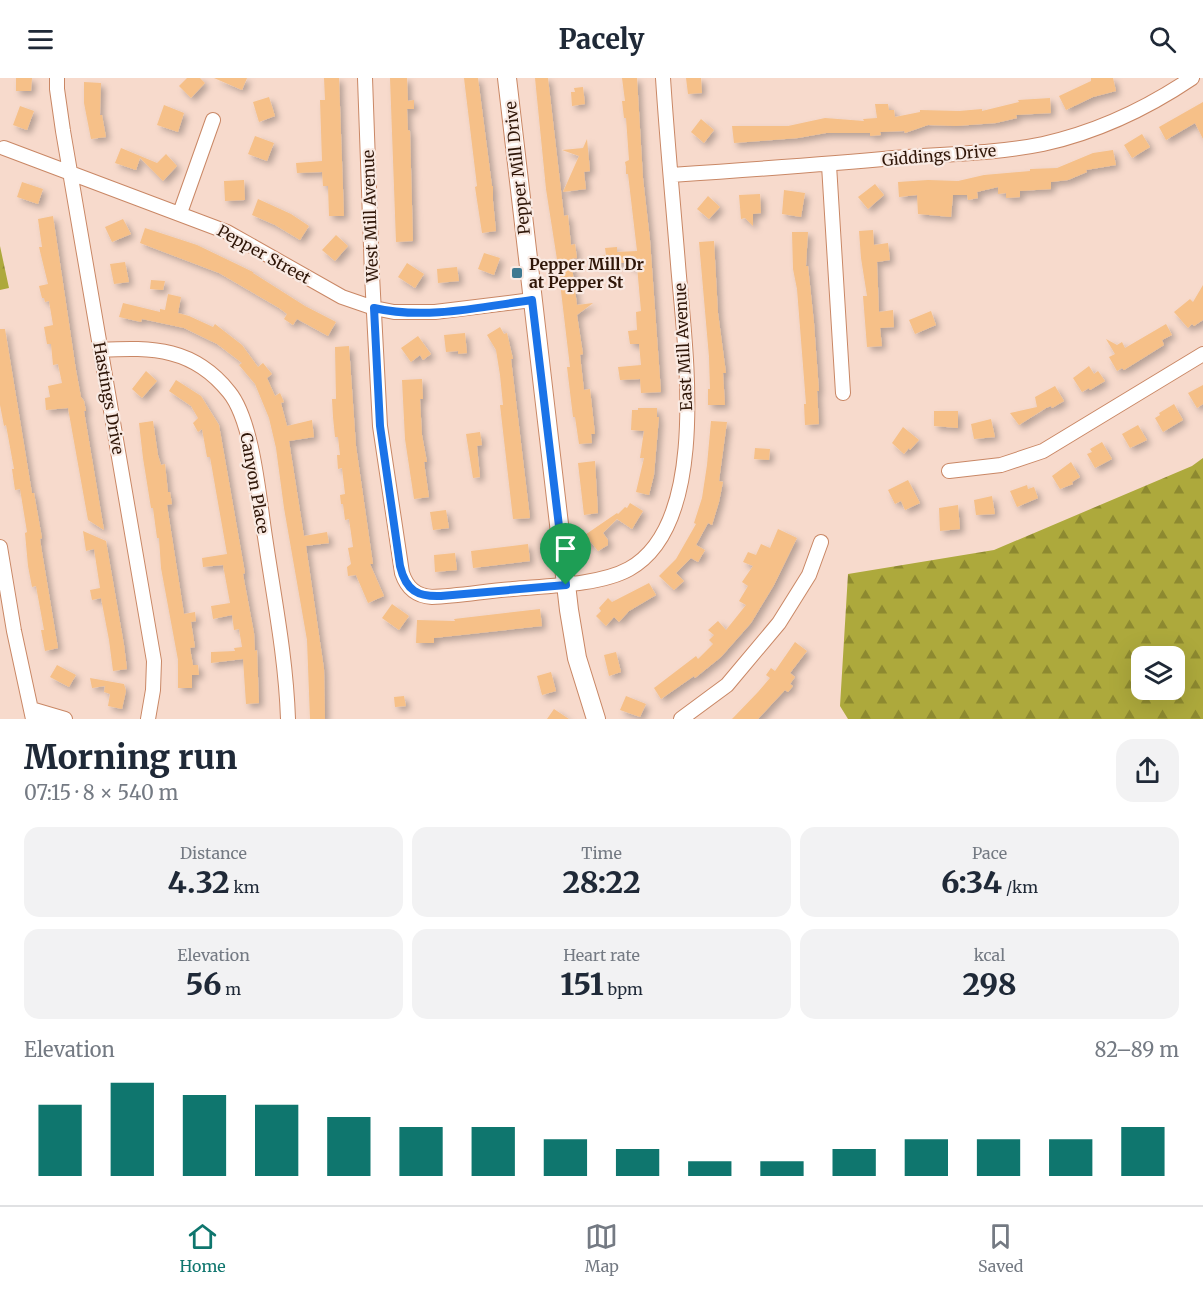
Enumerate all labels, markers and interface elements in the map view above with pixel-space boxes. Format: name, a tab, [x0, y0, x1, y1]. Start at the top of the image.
text: Pacely	[559, 22, 644, 56]
icon: menu	[24, 23, 57, 56]
icon: search	[1146, 23, 1179, 56]
street label: Pepper Mill Drive	[500, 100, 534, 236]
street label: Giddings Drive	[881, 140, 997, 170]
street label: West Mill Avenue	[358, 149, 382, 284]
street label: Pepper Street	[214, 220, 315, 288]
place label: Pepper Mill Dr at Pepper St	[529, 254, 644, 292]
marker: Pepper Mill Dr at Pepper St	[510, 266, 524, 280]
street label: East Mill Avenue	[670, 283, 696, 411]
street label: Hastings Drive	[89, 340, 129, 456]
street label: Canyon Place	[236, 431, 274, 535]
pin	[540, 523, 591, 585]
icon: arrive	[549, 532, 582, 565]
map controls	[1131, 646, 1185, 700]
button: layers	[1131, 646, 1185, 700]
text: Morning run	[24, 737, 237, 778]
button: share	[1116, 739, 1179, 802]
text: 07:15 · 8 × 540 m	[24, 780, 178, 805]
text: Distance	[180, 843, 247, 863]
text: Time	[581, 843, 622, 863]
text: Pace	[972, 843, 1007, 863]
text: 4.32	[167, 863, 230, 901]
text: 28:22	[562, 863, 641, 901]
text: 6:34	[941, 863, 1002, 901]
text: km	[230, 877, 260, 897]
text: /km	[1002, 877, 1038, 897]
text: Elevation	[177, 945, 250, 965]
text: Heart rate	[563, 945, 640, 965]
text: kcal	[974, 945, 1005, 965]
text: 56	[186, 965, 222, 1003]
text: 151	[560, 965, 604, 1003]
text: 298	[962, 965, 1017, 1003]
text: m	[222, 979, 241, 999]
text: bpm	[604, 979, 643, 999]
text: Elevation	[24, 1037, 115, 1062]
text: 82–89 m	[1095, 1037, 1179, 1062]
tab: Home	[180, 1220, 226, 1276]
tab: Map	[585, 1220, 619, 1276]
tab: Saved	[978, 1220, 1023, 1276]

